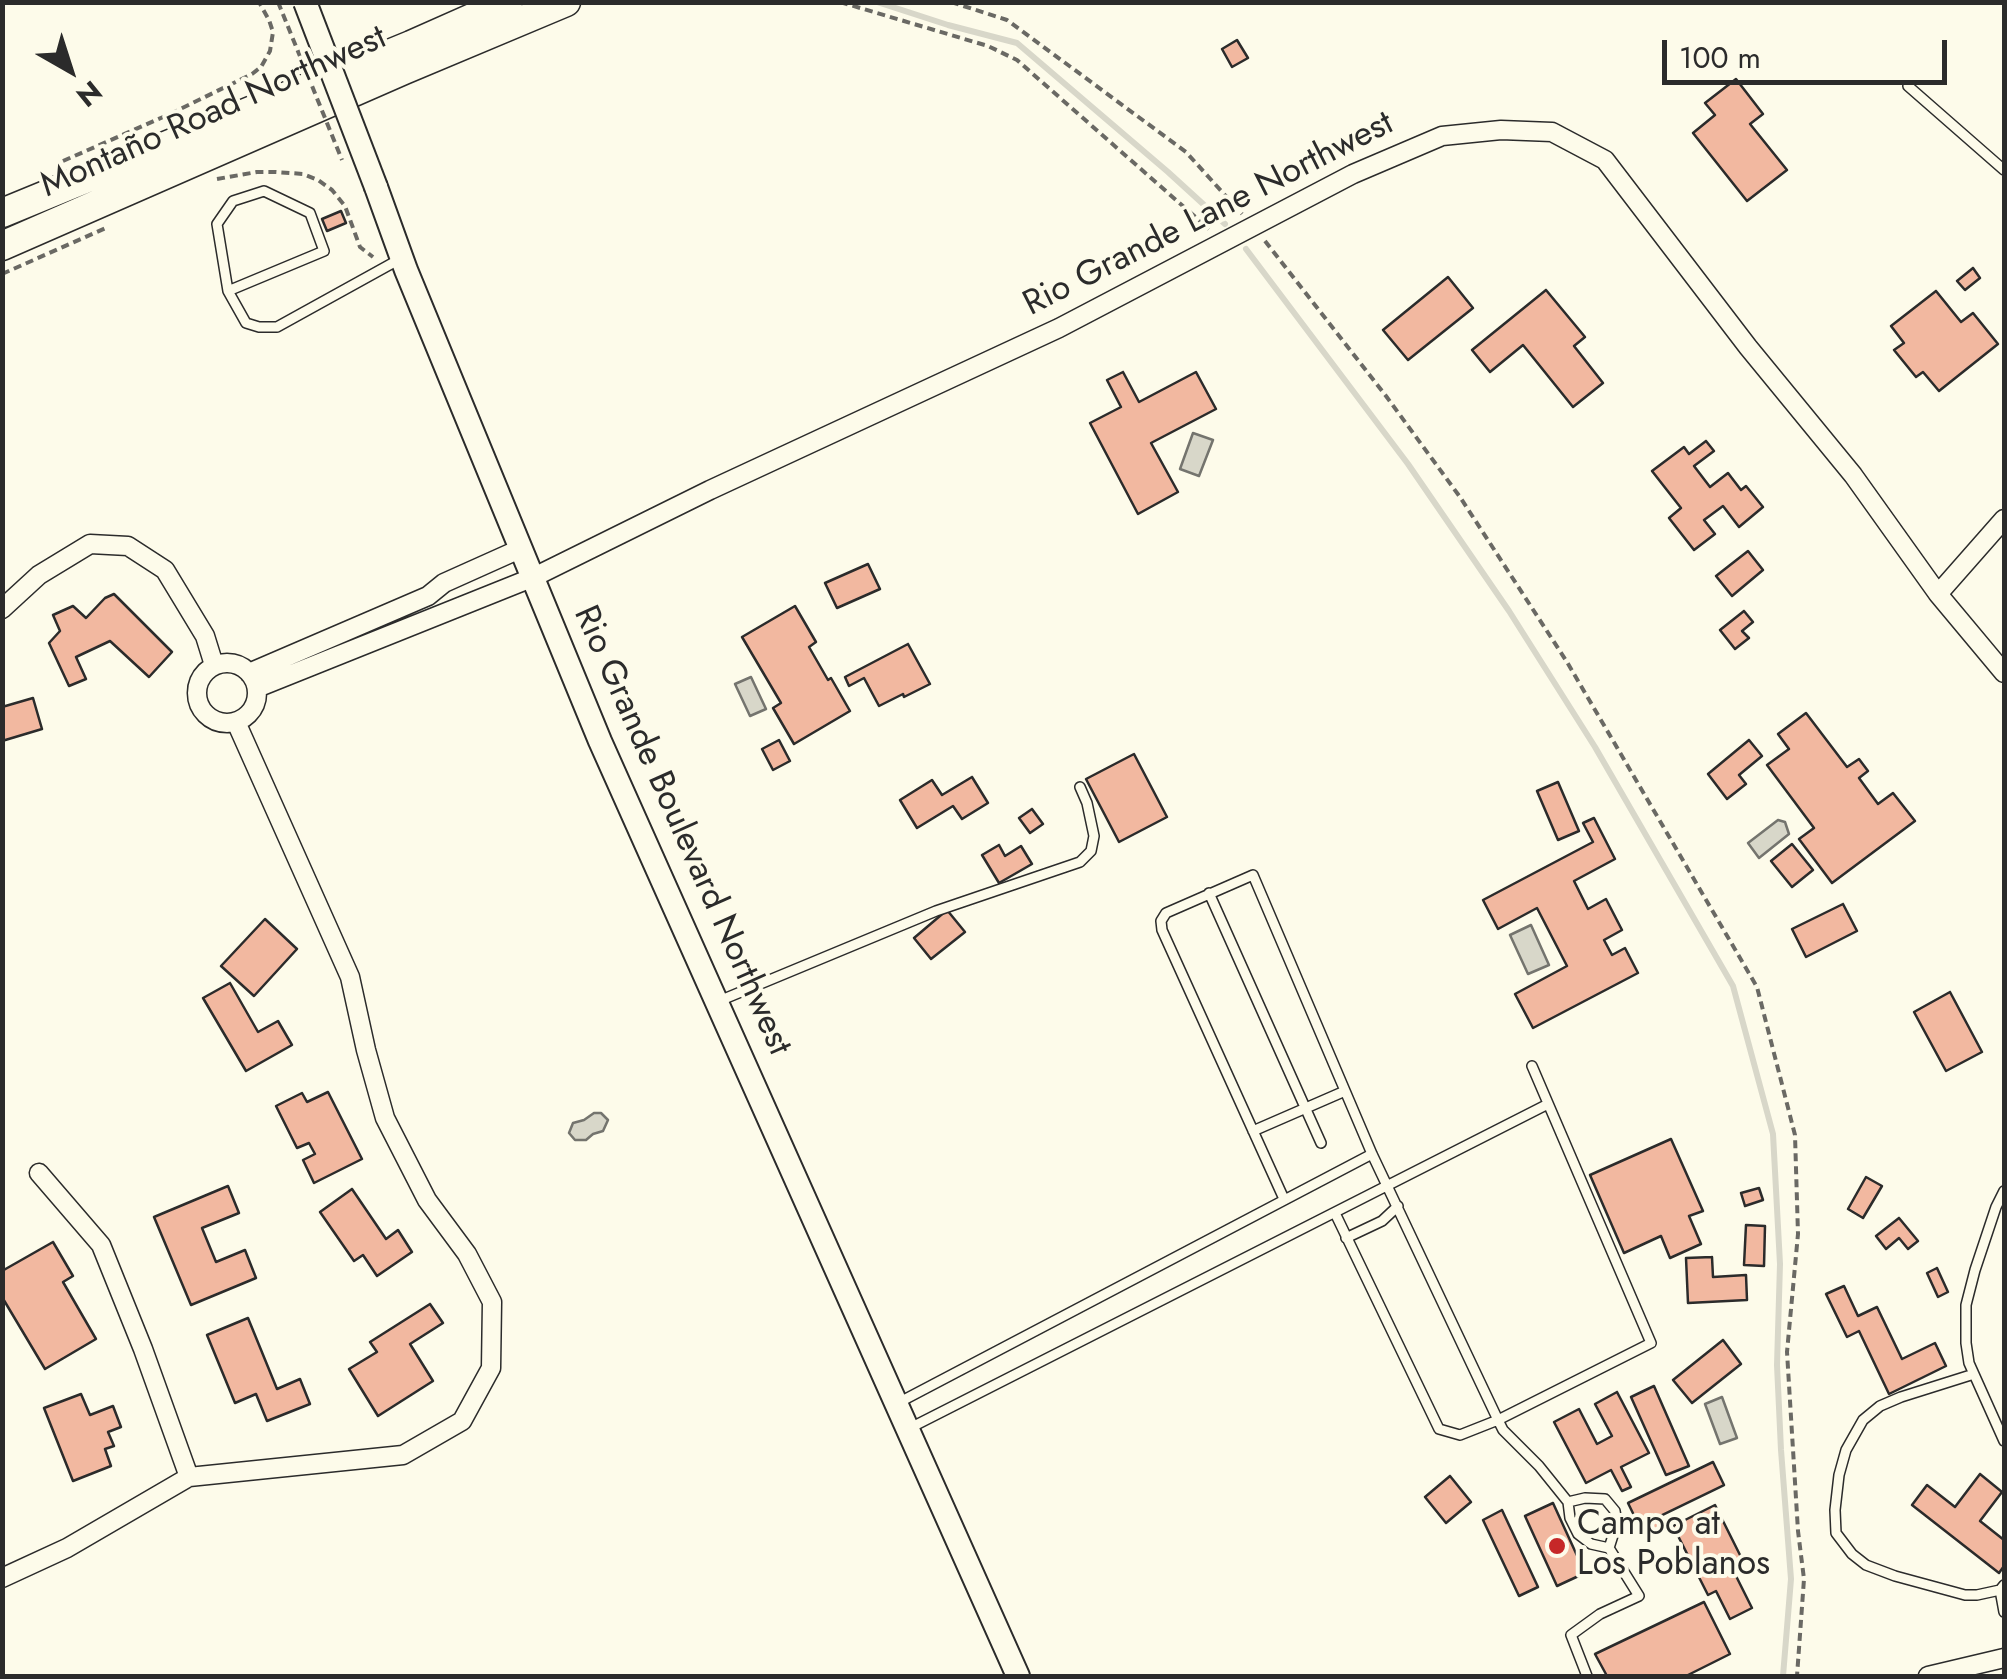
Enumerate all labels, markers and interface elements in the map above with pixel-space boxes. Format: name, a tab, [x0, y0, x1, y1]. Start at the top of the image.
street label: Montaño Road Northwest	[35, 18, 393, 208]
north arrow	[20, 20, 120, 120]
scale bar	[1667, 20, 1952, 82]
text: 100 m	[1679, 36, 1761, 79]
street label: Rio Grande Lane Northwest	[1017, 103, 1401, 327]
street label: Rio Grande Boulevard Northwest	[563, 600, 799, 1062]
place label: Campo at Los Poblanos	[1577, 1505, 1770, 1587]
marker: Campo at Los Poblanos	[1546, 1535, 1568, 1557]

